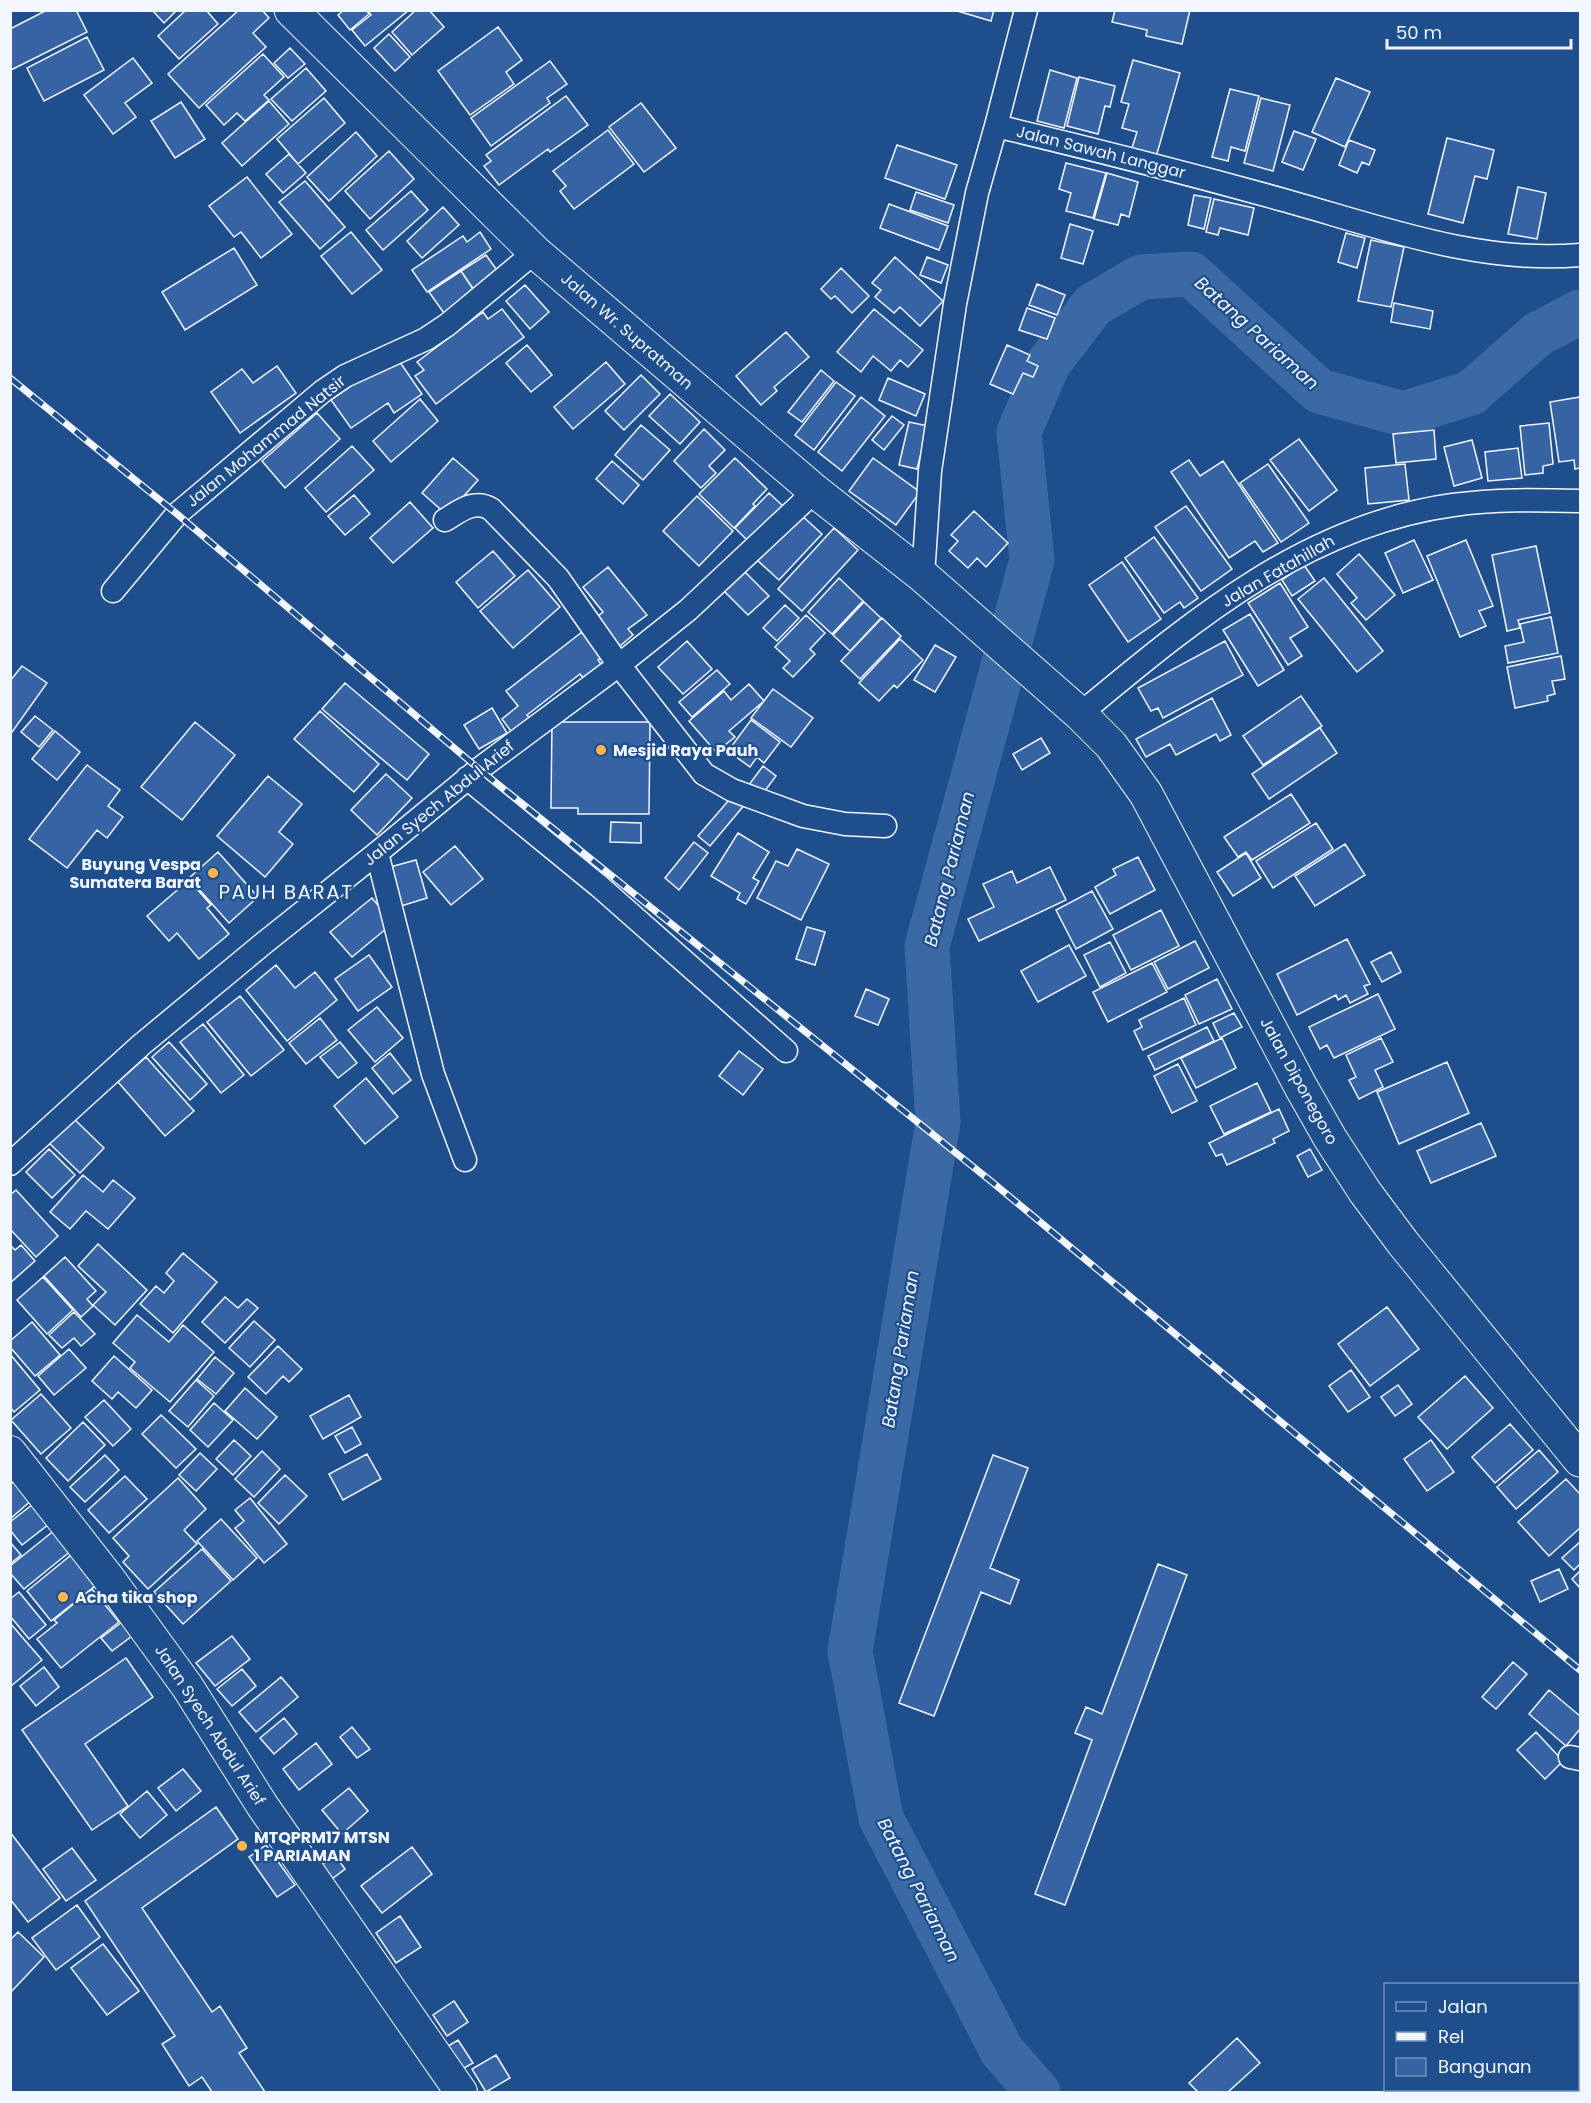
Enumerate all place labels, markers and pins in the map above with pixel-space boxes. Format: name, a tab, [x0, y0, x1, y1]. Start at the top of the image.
place label: Mesjid Raya Pauh	[613, 739, 758, 762]
marker: Mesjid Raya Pauh	[594, 743, 608, 757]
place label: Buyung Vespa Sumatera Barat	[69, 853, 201, 894]
marker: Buyung Vespa Sumatera Barat	[206, 866, 220, 880]
place label: Acha tika shop	[75, 1586, 198, 1609]
marker: Acha tika shop	[56, 1590, 70, 1604]
place label: MTQPRM17 MTSN 1 PARIAMAN	[254, 1826, 390, 1867]
marker: MTQPRM17 MTSN 1 PARIAMAN	[235, 1839, 249, 1853]

